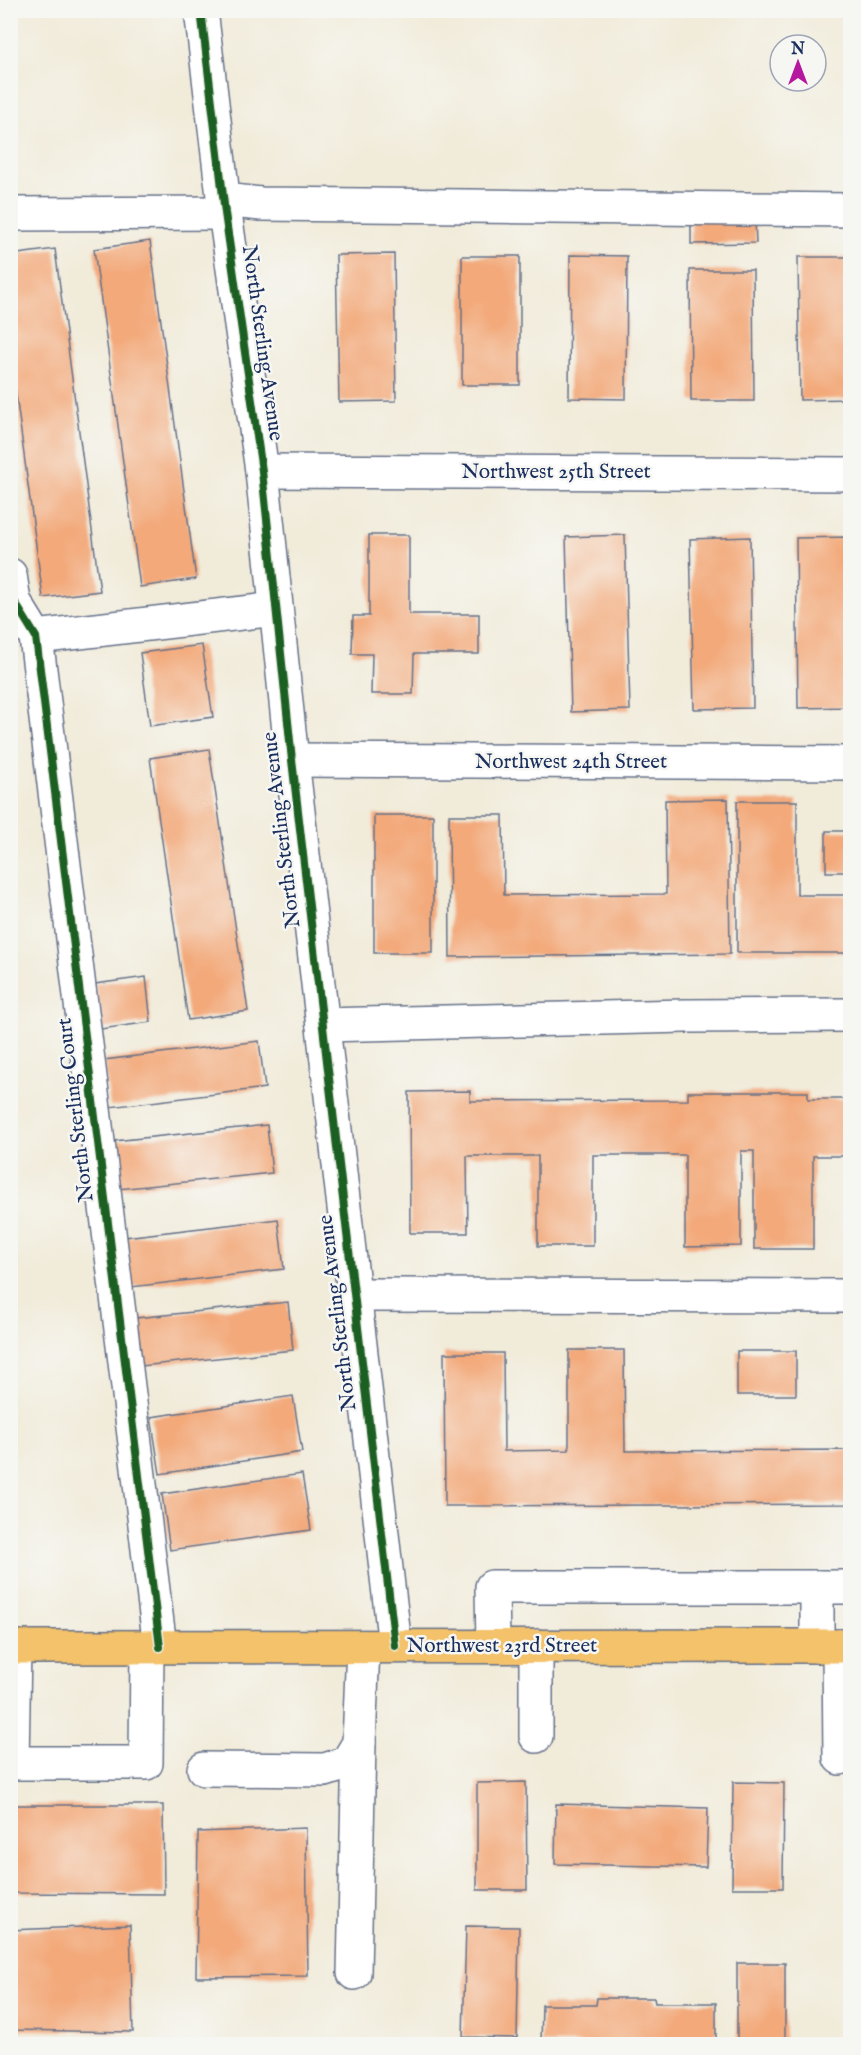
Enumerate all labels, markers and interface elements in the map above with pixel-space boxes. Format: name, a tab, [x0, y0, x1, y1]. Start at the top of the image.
north arrow	[768, 33, 828, 93]
text: N	[790, 40, 805, 60]
street label: North Sterling Avenue	[235, 243, 289, 443]
street label: Northwest 25th Street	[461, 459, 651, 486]
street label: North Sterling Avenue	[257, 730, 307, 930]
street label: Northwest 24th Street	[475, 749, 667, 776]
street label: North Sterling Court	[51, 1016, 101, 1204]
street label: North Sterling Avenue	[313, 1213, 363, 1413]
street label: Northwest 23rd Street	[407, 1633, 597, 1660]

